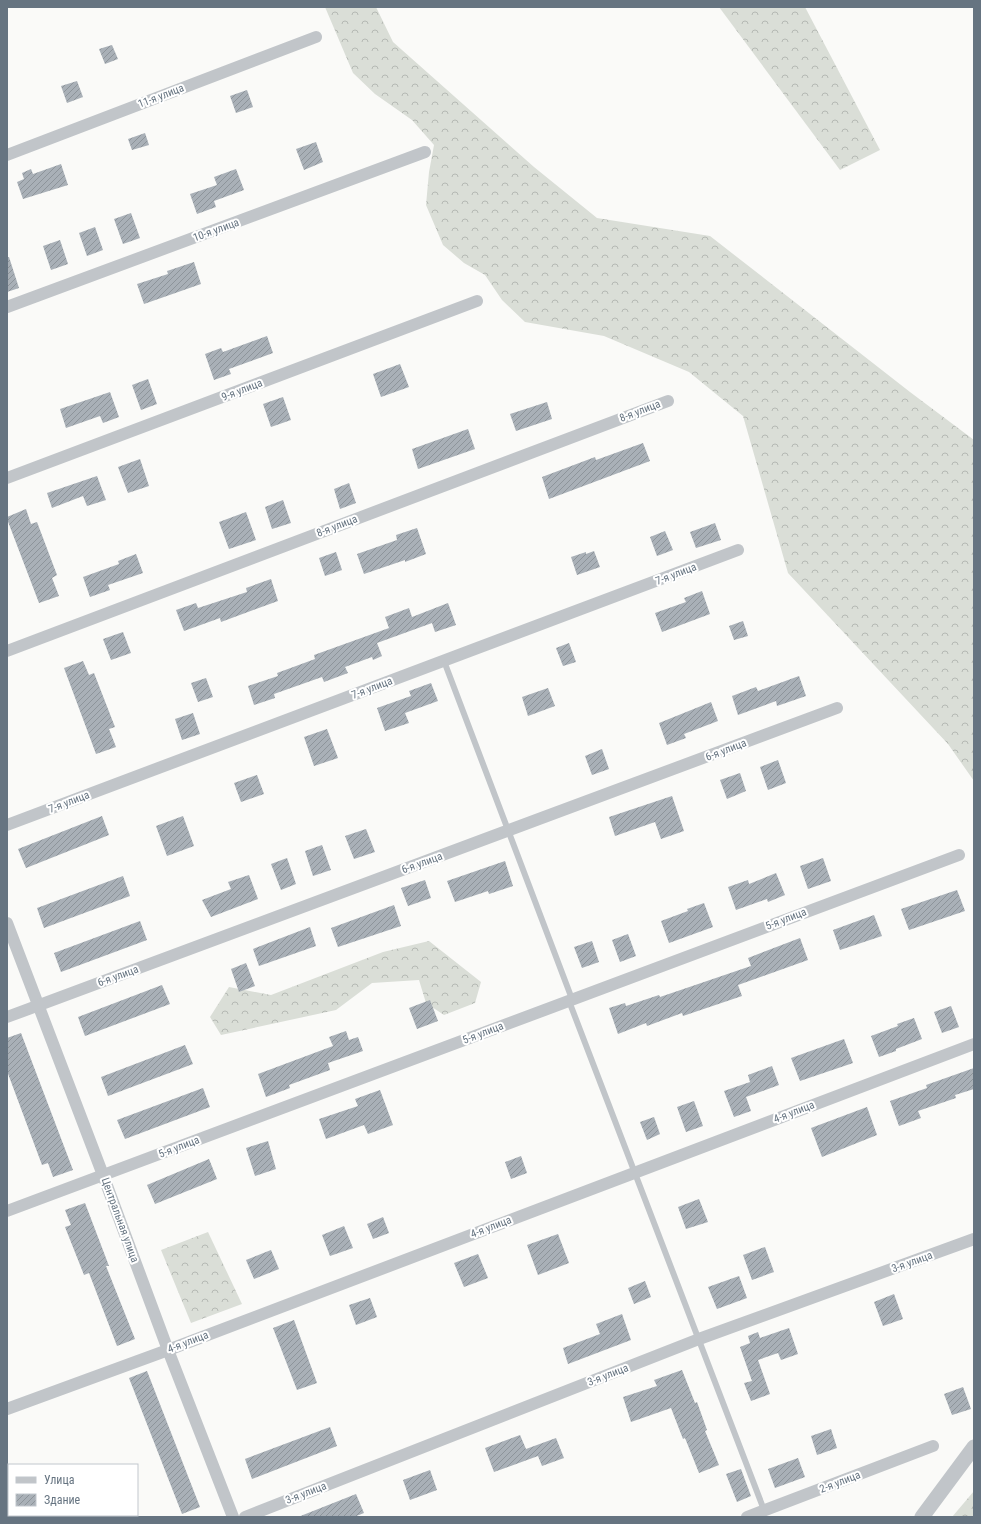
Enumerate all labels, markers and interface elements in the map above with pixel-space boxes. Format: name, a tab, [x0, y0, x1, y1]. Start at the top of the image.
street label: 11-я улица	[136, 81, 186, 111]
street label: 10-я улица	[191, 216, 241, 244]
street label: 9-я улица	[220, 376, 264, 404]
street label: 8-я улица	[618, 397, 662, 425]
street label: 8-я улица	[315, 512, 359, 540]
street label: 7-я улица	[654, 560, 698, 588]
street label: 7-я улица	[350, 674, 394, 702]
street label: 6-я улица	[704, 736, 748, 764]
street label: 7-я улица	[47, 788, 91, 816]
street label: 6-я улица	[400, 850, 444, 876]
street label: 5-я улица	[764, 905, 808, 933]
street label: 6-я улица	[96, 963, 140, 989]
street label: 5-я улица	[461, 1019, 505, 1047]
street label: 4-я улица	[772, 1098, 816, 1126]
street label: 5-я улица	[157, 1133, 201, 1161]
street label: Центральная улица	[99, 1176, 141, 1264]
street label: 4-я улица	[469, 1213, 513, 1241]
street label: 3-я улица	[890, 1249, 934, 1275]
street label: 4-я улица	[166, 1328, 210, 1356]
street label: 3-я улица	[586, 1361, 630, 1389]
legend	[8, 1464, 138, 1516]
street label: 2-я улица	[818, 1468, 862, 1496]
text: Улица	[44, 1473, 75, 1487]
street label: 3-я улица	[284, 1479, 328, 1507]
text: Здание	[44, 1493, 81, 1507]

